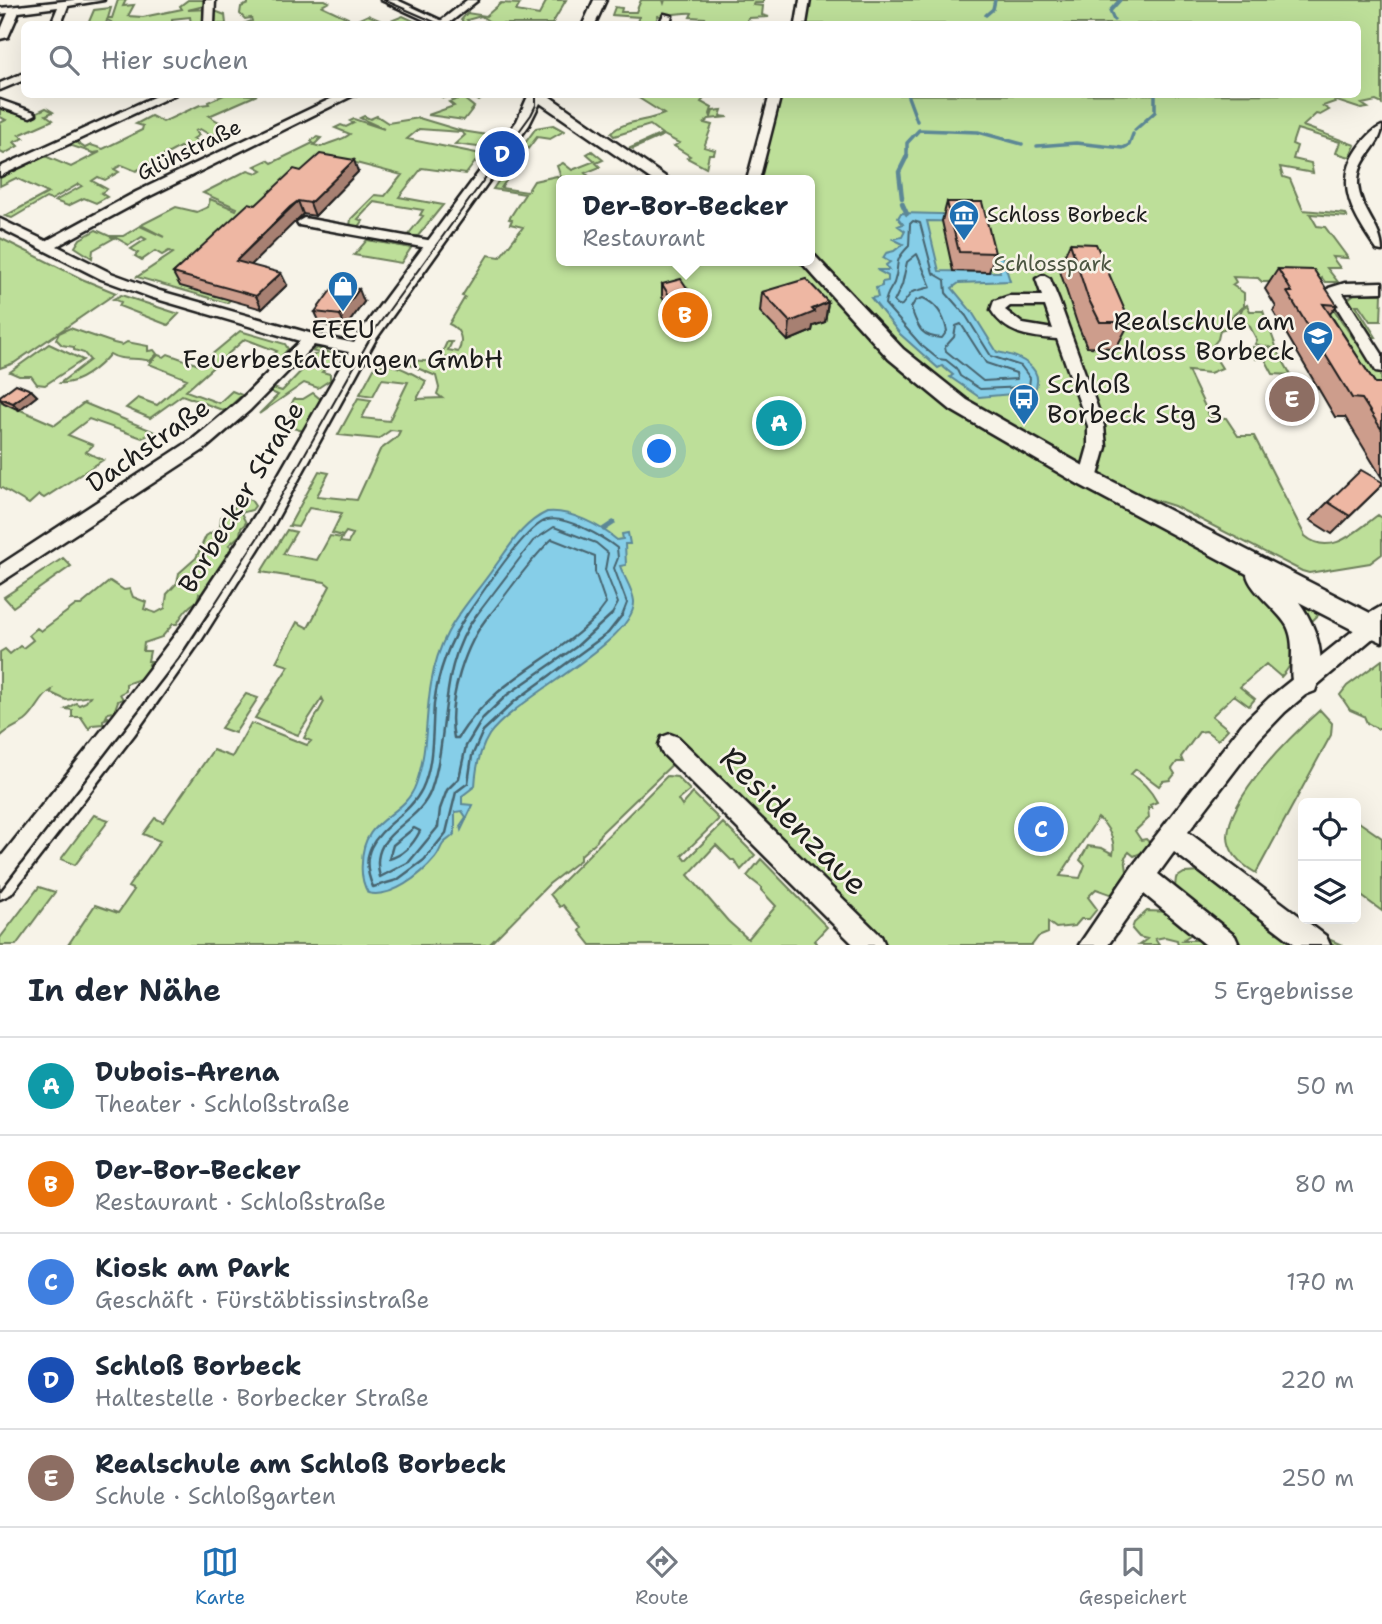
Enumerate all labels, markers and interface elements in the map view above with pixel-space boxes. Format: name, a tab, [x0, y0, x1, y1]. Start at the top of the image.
search box	[21, 21, 1361, 98]
icon: search	[45, 41, 83, 79]
text: Hier suchen	[101, 42, 248, 77]
street label: Glühstraße	[132, 113, 246, 187]
pin: D	[479, 128, 525, 180]
popup	[556, 175, 815, 266]
text: Der-Bor-Becker	[583, 188, 788, 223]
museum icon: Schloss Borbeck	[947, 198, 981, 242]
place label: Schloss Borbeck	[987, 201, 1148, 229]
text: Restaurant	[583, 223, 706, 253]
park label: Schlosspark	[994, 250, 1112, 278]
shop icon: EFEU Feuerbestattungen GmbH	[326, 269, 360, 313]
pin: B	[662, 289, 708, 341]
place label: Realschule am Schloss Borbeck	[1096, 303, 1295, 368]
place label: EFEU Feuerbestattungen GmbH	[183, 311, 503, 376]
school or university icon: Realschule am Schloss Borbeck	[1301, 319, 1335, 363]
place label: Schloß Borbeck Stg 3	[1047, 366, 1223, 431]
pin: E	[1269, 373, 1315, 425]
bus stop icon: Schloß Borbeck Stg 3	[1007, 382, 1041, 426]
street label: Dachstraße	[79, 389, 216, 500]
street label: Borbecker Straße	[170, 394, 312, 599]
pin: A	[756, 397, 802, 449]
your location	[642, 434, 676, 468]
street label: Residenzaue	[711, 737, 878, 904]
map controls	[1298, 798, 1361, 924]
button: locate	[1298, 798, 1361, 861]
pin: C	[1018, 803, 1064, 855]
button: layers	[1298, 861, 1361, 924]
text: In der Nähe	[28, 970, 221, 1011]
text: 5 Ergebnisse	[1214, 976, 1354, 1006]
text: Dubois-Arena	[95, 1054, 280, 1089]
text: A	[42, 1071, 60, 1101]
text: 50 m	[1296, 1071, 1354, 1101]
text: Theater · Schloßstraße	[95, 1089, 350, 1119]
text: Der-Bor-Becker	[95, 1152, 301, 1187]
text: B	[44, 1169, 58, 1199]
text: 80 m	[1295, 1169, 1354, 1199]
text: Restaurant · Schloßstraße	[95, 1187, 386, 1217]
text: Kiosk am Park	[95, 1250, 290, 1285]
text: C	[44, 1267, 58, 1297]
text: 170 m	[1286, 1267, 1354, 1297]
text: Geschäft · Fürstäbtissinstraße	[95, 1285, 429, 1315]
text: Schloß Borbeck	[95, 1348, 302, 1383]
text: D	[43, 1365, 59, 1395]
text: 220 m	[1280, 1365, 1354, 1395]
text: Haltestelle · Borbecker Straße	[95, 1383, 429, 1413]
text: Realschule am Schloß Borbeck	[95, 1446, 507, 1481]
text: E	[43, 1463, 59, 1493]
text: 250 m	[1281, 1463, 1354, 1493]
text: Schule · Schloßgarten	[95, 1481, 336, 1511]
tab: Karte	[195, 1543, 245, 1610]
tab: Route	[635, 1543, 689, 1610]
tab: Gespeichert	[1079, 1543, 1187, 1610]

